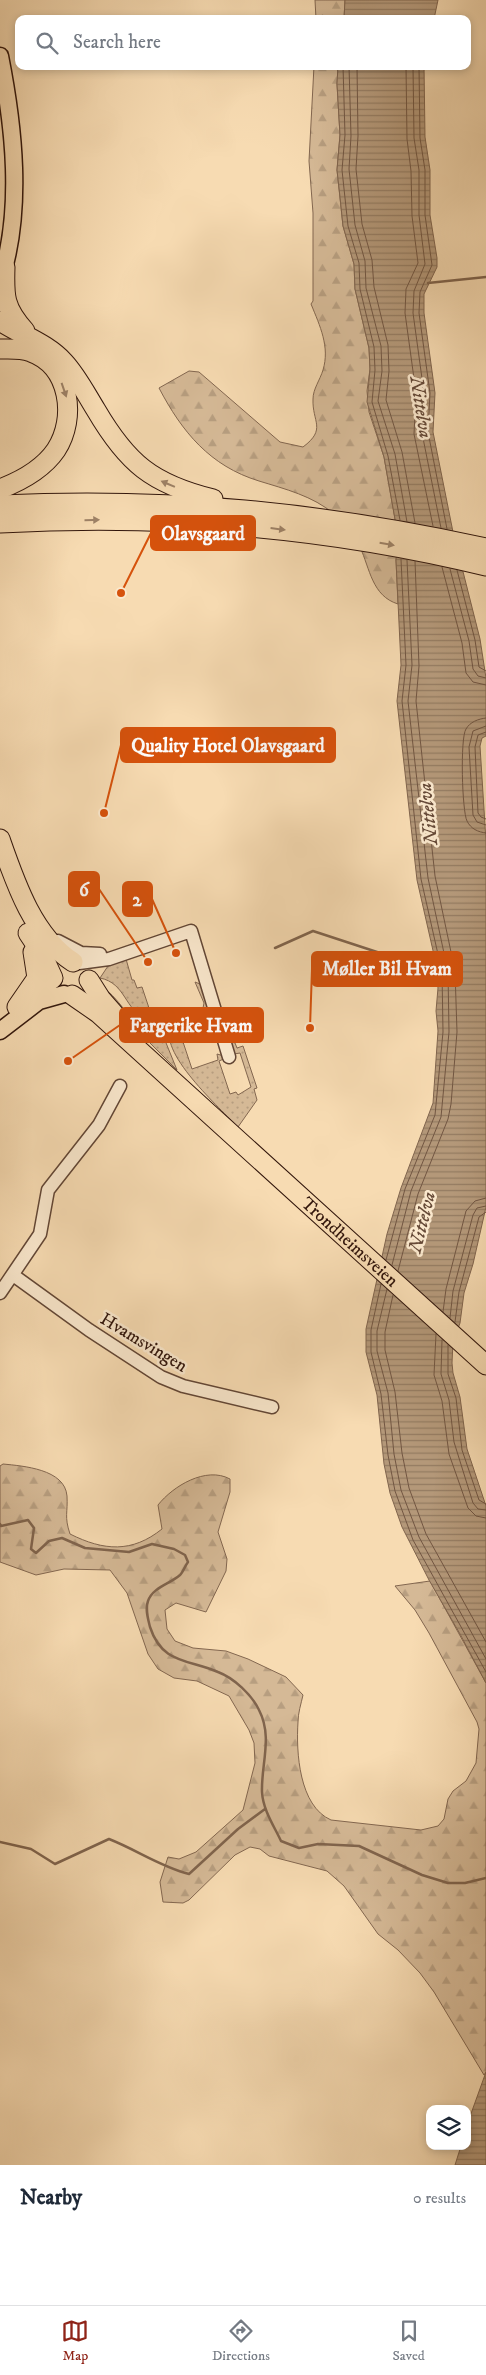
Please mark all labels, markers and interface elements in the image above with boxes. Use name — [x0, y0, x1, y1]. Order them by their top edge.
search box — [15, 15, 471, 70]
icon: search — [33, 29, 61, 57]
text: Search here — [73, 31, 161, 54]
water label: Nittelva — [404, 374, 437, 440]
one-way arrow — [61, 383, 69, 398]
one-way arrow — [161, 479, 175, 487]
one-way arrow — [85, 515, 101, 523]
callout: Olavsgaard — [151, 516, 255, 550]
text: Olavsgaard — [161, 523, 245, 546]
one-way arrow — [270, 525, 286, 533]
one-way arrow — [379, 540, 395, 548]
callout: Quality Hotel Olavsgaard — [121, 728, 335, 762]
text: Quality Hotel Olavsgaard — [131, 735, 325, 758]
water label: Nittelva — [414, 782, 443, 847]
callout: 6 — [69, 872, 99, 906]
text: 6 — [79, 879, 90, 902]
callout: 2 — [123, 882, 152, 916]
text: 2 — [132, 889, 142, 912]
callout: Møller Bil Hvam — [312, 952, 462, 986]
text: Møller Bil Hvam — [322, 958, 453, 981]
callout: Fargerike Hvam — [120, 1008, 263, 1042]
text: Fargerike Hvam — [130, 1015, 253, 1038]
water label: Nittelva — [404, 1189, 441, 1256]
street label: Trondheimsveien — [296, 1193, 403, 1292]
street label: Hvamsvingen — [96, 1308, 191, 1378]
map controls — [426, 2105, 471, 2150]
button: layers — [426, 2105, 471, 2150]
text: Nearby — [20, 2185, 82, 2211]
text: 0 results — [413, 2188, 466, 2208]
tab: Map — [61, 2317, 89, 2365]
tab: Directions — [212, 2317, 270, 2365]
tab: Saved — [393, 2317, 425, 2365]

